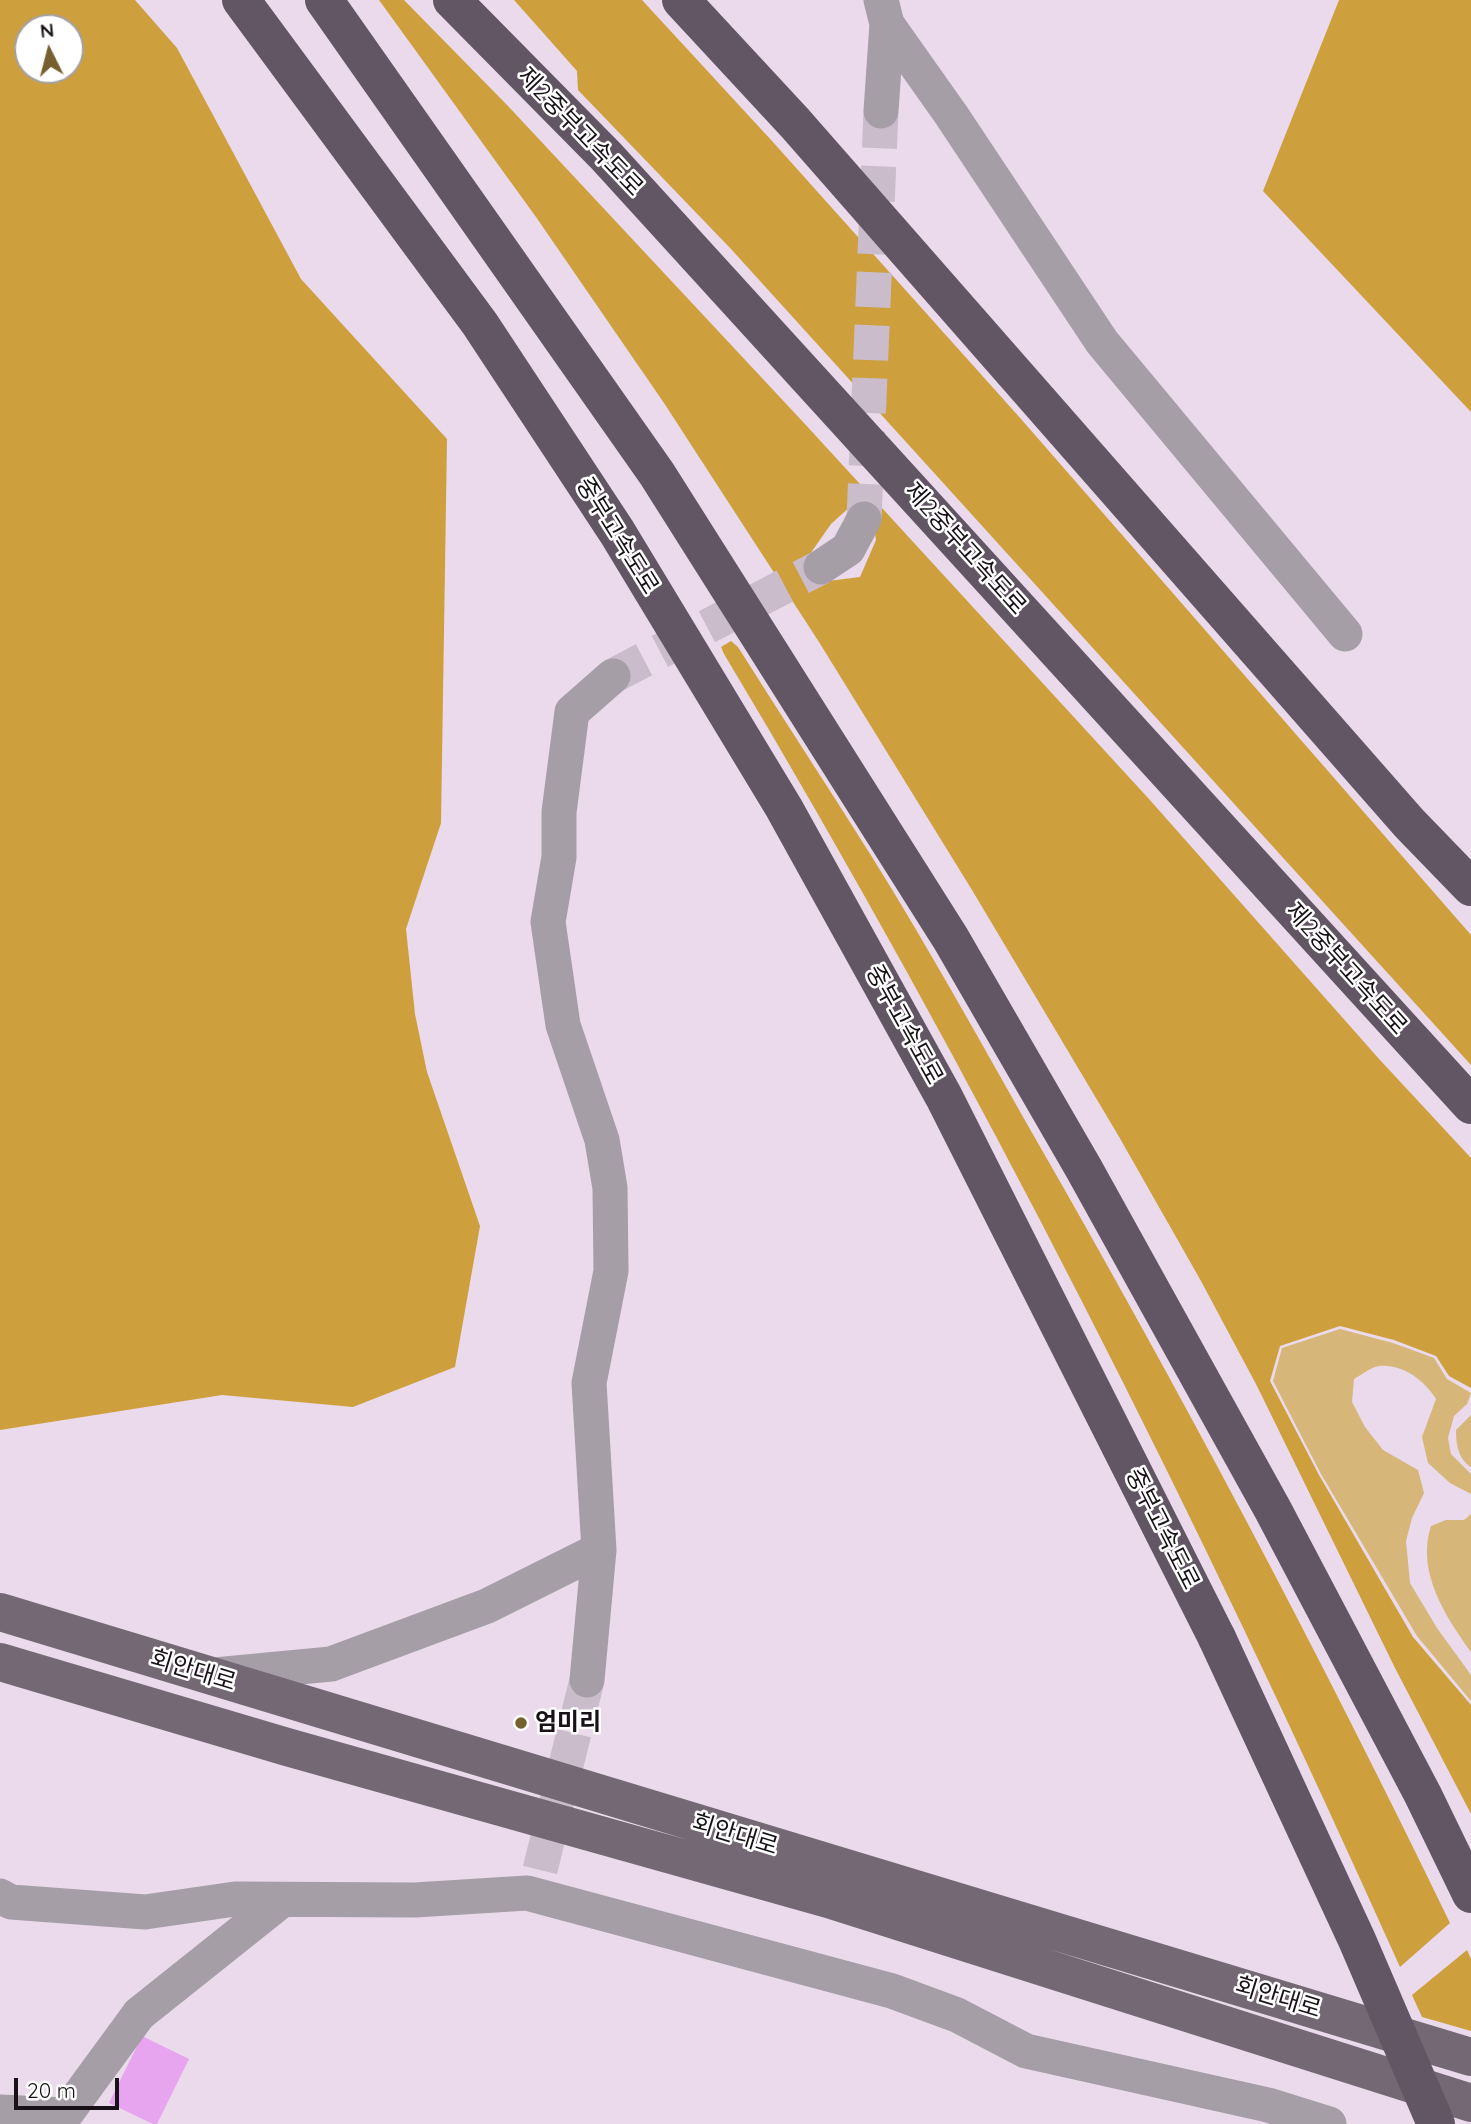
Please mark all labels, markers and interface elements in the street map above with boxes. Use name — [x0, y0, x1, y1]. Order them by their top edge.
north arrow — [14, 14, 84, 84]
text: N — [39, 17, 55, 43]
street label: 제2중부고속도로 — [511, 62, 649, 202]
street label: 중부고속도로 — [570, 472, 664, 600]
street label: 제2중부고속도로 — [898, 477, 1032, 621]
street label: 제2중부고속도로 — [1279, 897, 1413, 1041]
street label: 중부고속도로 — [859, 960, 949, 1090]
street label: 중부고속도로 — [1119, 1463, 1205, 1595]
street label: 회안대로 — [147, 1644, 239, 1698]
place label: 엄미리 — [535, 1709, 601, 1737]
marker: 엄미리 — [513, 1715, 529, 1731]
street label: 회안대로 — [689, 1808, 781, 1862]
street label: 회안대로 — [1232, 1971, 1324, 2025]
scale bar — [18, 2064, 122, 2108]
text: 20 m — [27, 2077, 76, 2103]

